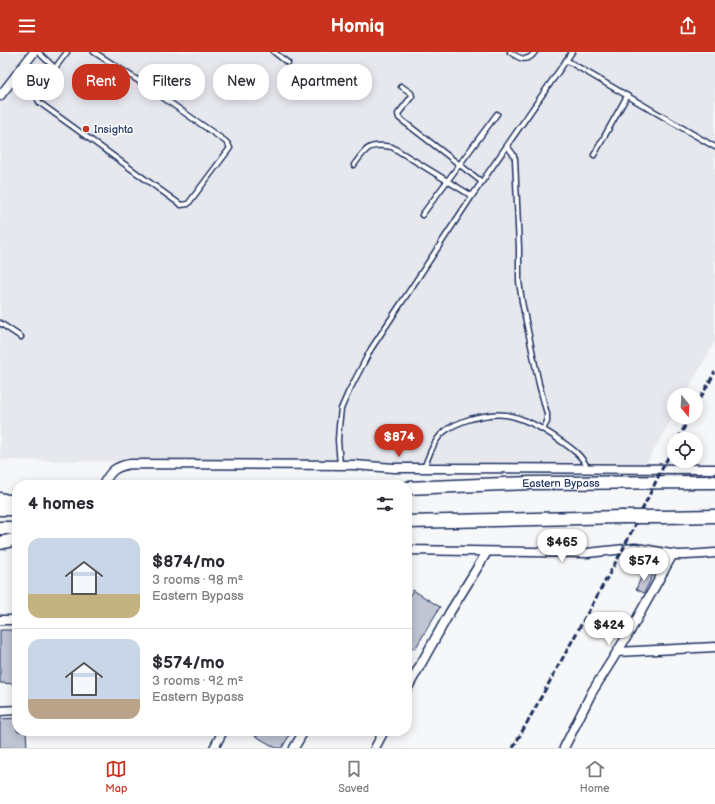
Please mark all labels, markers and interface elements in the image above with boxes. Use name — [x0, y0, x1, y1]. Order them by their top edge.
icon: menu — [16, 15, 38, 37]
icon: share — [677, 15, 699, 37]
text: Homiq — [331, 16, 384, 37]
chip: Buy — [12, 64, 64, 100]
chip: Rent — [72, 64, 130, 100]
chip: Filters — [138, 64, 205, 100]
chip: New — [213, 64, 269, 100]
chip: Apartment — [277, 64, 372, 100]
place label: Insighta — [94, 123, 133, 136]
marker: Insighta — [81, 124, 91, 134]
north arrow — [667, 388, 703, 424]
map controls — [667, 388, 703, 468]
pin: $874 — [375, 424, 423, 458]
text: $874 — [383, 429, 415, 445]
button: locate — [667, 432, 703, 468]
street label: Eastern Bypass — [522, 476, 600, 490]
icon: filters — [374, 493, 396, 515]
text: 4 homes — [28, 494, 94, 514]
pin: $465 — [538, 529, 586, 563]
text: $465 — [546, 534, 578, 550]
pin: $574 — [620, 548, 668, 582]
text: $874/mo — [152, 552, 225, 572]
text: $574 — [629, 553, 659, 569]
icon: home — [60, 554, 108, 602]
text: 3 rooms · 98 m² — [152, 572, 243, 588]
text: Eastern Bypass — [152, 588, 244, 604]
pin: $424 — [585, 612, 633, 646]
text: $424 — [593, 617, 625, 633]
text: $574/mo — [152, 653, 225, 673]
icon: home — [60, 655, 108, 703]
text: 3 rooms · 92 m² — [152, 673, 243, 689]
text: Eastern Bypass — [152, 689, 244, 705]
tab: Map — [105, 758, 127, 795]
tab: Saved — [338, 758, 369, 795]
tab: Home — [580, 758, 610, 795]

